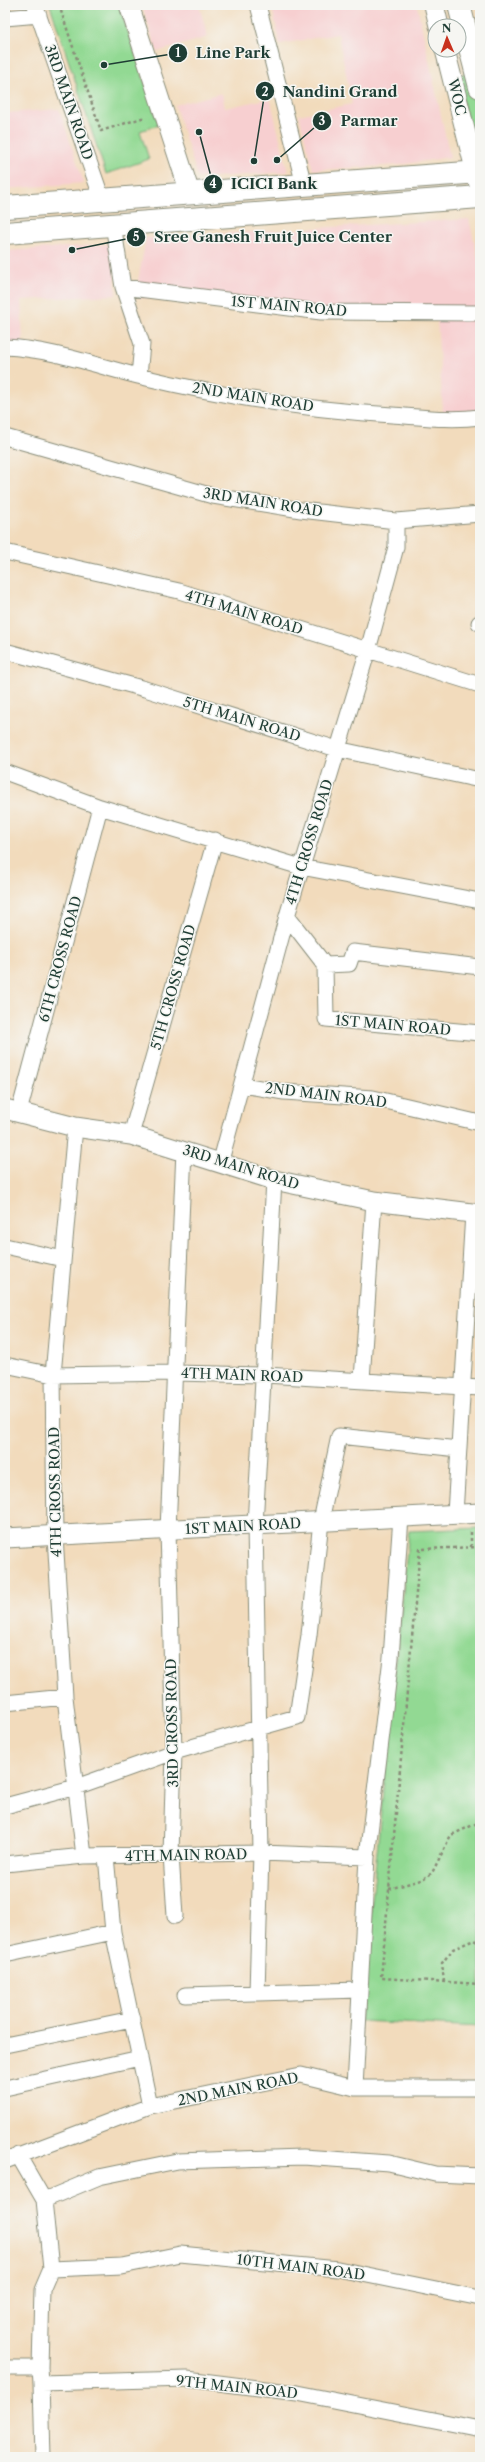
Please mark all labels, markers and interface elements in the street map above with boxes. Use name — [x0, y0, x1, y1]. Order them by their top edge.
north arrow — [427, 18, 467, 58]
text: N — [442, 21, 452, 35]
callout: Line Park — [168, 39, 279, 66]
street label: 3RD MAIN ROAD — [41, 42, 97, 162]
text: Line Park — [196, 43, 271, 62]
text: 1 — [175, 45, 181, 60]
street label: WOC — [444, 76, 470, 117]
callout: Nandini Grand — [255, 78, 406, 105]
text: Nandini Grand — [282, 82, 398, 101]
text: 2 — [261, 84, 269, 99]
callout: Parmar — [312, 107, 405, 134]
text: Parmar — [341, 111, 398, 130]
text: 3 — [319, 113, 326, 128]
callout: ICICI Bank — [203, 171, 326, 198]
text: ICICI Bank — [231, 174, 318, 193]
text: 4 — [209, 176, 217, 191]
callout: Sree Ganesh Fruit Juice Center — [126, 223, 400, 250]
text: Sree Ganesh Fruit Juice Center — [154, 227, 393, 246]
text: 5 — [133, 229, 140, 244]
street label: 1ST MAIN ROAD — [230, 292, 348, 320]
street label: 2ND MAIN ROAD — [191, 379, 315, 415]
street label: 3RD MAIN ROAD — [202, 484, 324, 520]
street label: 4TH MAIN ROAD — [183, 586, 305, 638]
street label: 5TH MAIN ROAD — [181, 693, 303, 745]
street label: 4TH CROSS ROAD — [281, 777, 337, 907]
street label: 6TH CROSS ROAD — [34, 894, 86, 1024]
street label: 5TH CROSS ROAD — [146, 922, 200, 1052]
street label: 1ST MAIN ROAD — [334, 1011, 452, 1039]
street label: 2ND MAIN ROAD — [264, 1079, 388, 1111]
street label: 3RD MAIN ROAD — [180, 1141, 302, 1193]
street label: 4TH MAIN ROAD — [181, 1364, 303, 1386]
street label: 4TH CROSS ROAD — [45, 1427, 65, 1557]
street label: 1ST MAIN ROAD — [185, 1514, 301, 1538]
street label: 3RD CROSS ROAD — [162, 1658, 182, 1788]
street label: 4TH MAIN ROAD — [125, 1845, 247, 1865]
street label: 2ND MAIN ROAD — [176, 2068, 300, 2110]
street label: 10TH MAIN ROAD — [236, 2250, 366, 2284]
street label: 9TH MAIN ROAD — [175, 2372, 299, 2402]

